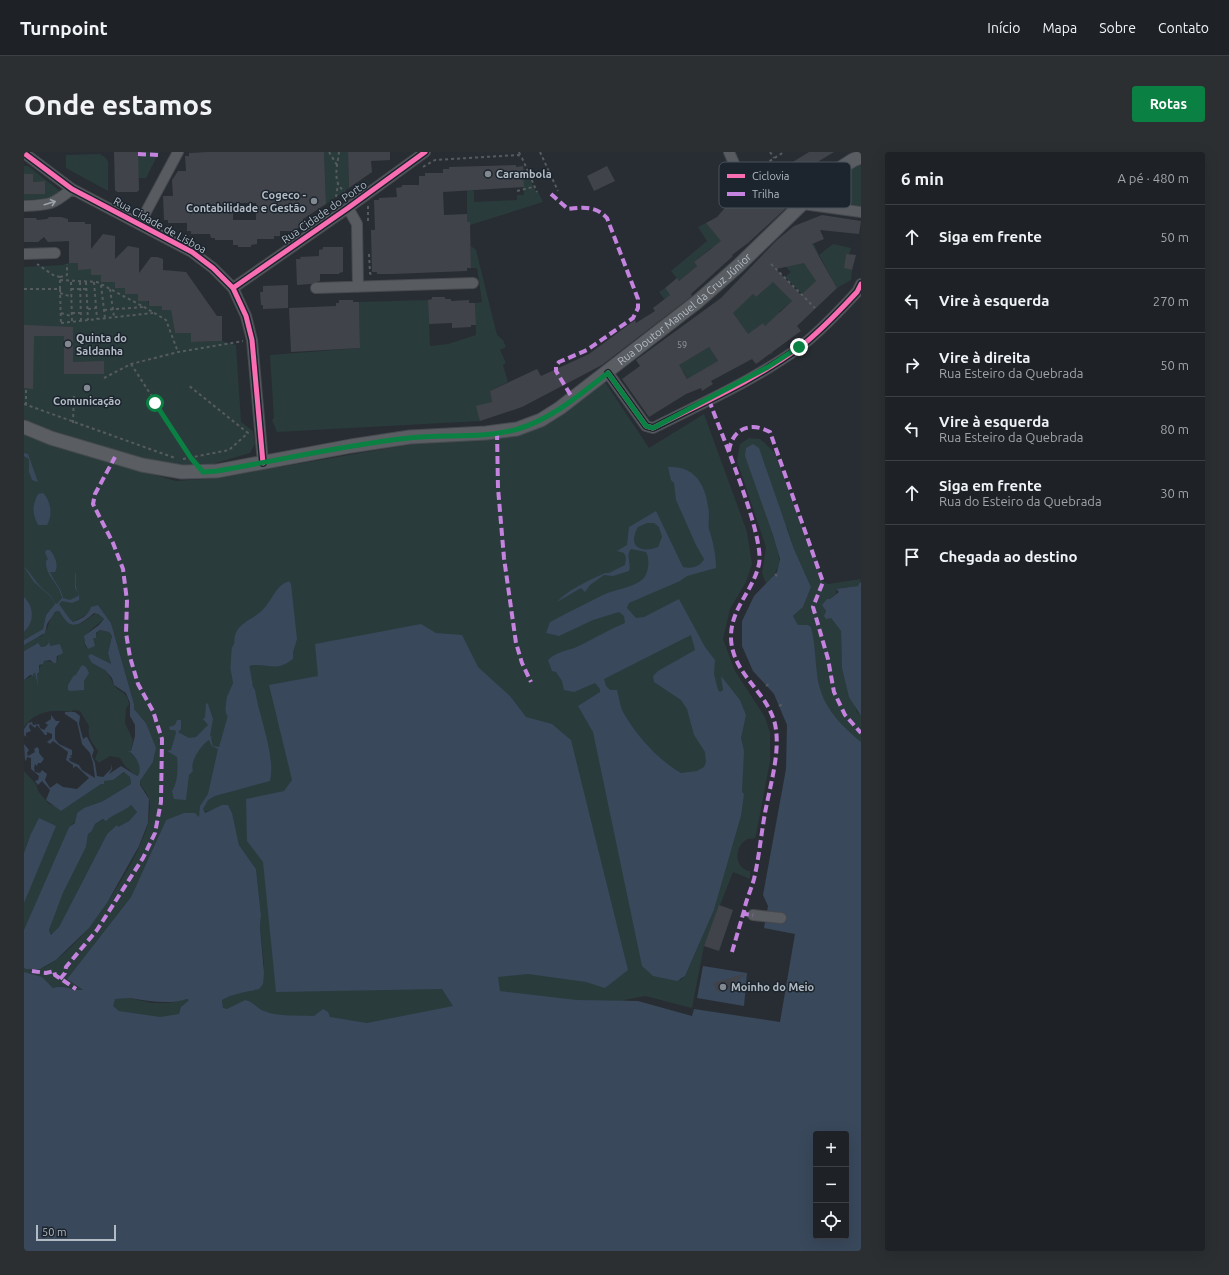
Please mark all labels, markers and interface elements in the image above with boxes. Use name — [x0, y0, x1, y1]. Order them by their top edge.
text: Turnpoint — [20, 17, 108, 39]
text: Início — [987, 20, 1020, 36]
text: Mapa — [1042, 20, 1077, 36]
text: Sobre — [1099, 20, 1136, 36]
text: Contato — [1158, 20, 1209, 36]
button: Rotas — [1132, 86, 1205, 122]
text: Onde estamos — [24, 89, 212, 120]
legend — [719, 162, 851, 208]
place label: Carambola — [496, 168, 552, 180]
marker: Carambola — [483, 169, 493, 179]
text: 6 min — [901, 169, 944, 188]
text: Ciclovia — [752, 170, 790, 182]
text: A pé · 480 m — [1117, 171, 1189, 185]
street label: Rua Cidade do Porto — [279, 178, 369, 246]
text: Trilha — [752, 188, 779, 200]
place label: Cogeco - Contabilidade e Gestão — [186, 189, 306, 214]
street label: Rua Cidade de Lisboa — [111, 194, 209, 256]
marker: Cogeco - Contabilidade e Gestão — [309, 196, 319, 206]
one-way arrow — [44, 199, 57, 206]
icon: ahead — [901, 226, 923, 248]
text: Siga em frente — [939, 228, 1042, 245]
text: 50 m — [1160, 230, 1189, 244]
street label: Rua Doutor Manuel da Cruz Júnior — [615, 250, 754, 367]
icon: left — [901, 290, 923, 312]
text: Vire à esquerda — [939, 292, 1049, 309]
text: 270 m — [1153, 294, 1189, 308]
place label: Quinta do Saldanha — [76, 332, 127, 357]
route end — [790, 338, 808, 356]
marker: Quinta do Saldanha — [63, 339, 73, 349]
house number: 59 — [677, 340, 687, 350]
text: Vire à direita — [939, 349, 1031, 366]
icon: right — [901, 354, 923, 376]
text: 50 m — [1160, 358, 1189, 372]
text: Rua Esteiro da Quebrada — [939, 366, 1083, 380]
marker: Comunicação — [82, 383, 92, 393]
route start — [146, 394, 164, 412]
place label: Comunicação — [53, 395, 121, 407]
text: Vire à esquerda — [939, 413, 1049, 430]
icon: left — [901, 418, 923, 440]
text: 80 m — [1160, 422, 1189, 436]
text: Rua Esteiro da Quebrada — [939, 430, 1083, 444]
text: Siga em frente — [939, 477, 1042, 494]
icon: ahead — [901, 482, 923, 504]
text: 30 m — [1160, 486, 1189, 500]
text: Rua do Esteiro da Quebrada — [939, 494, 1102, 508]
icon: arrive — [901, 546, 923, 568]
text: Chegada ao destino — [939, 548, 1078, 565]
place label: Moinho do Meio — [731, 981, 815, 993]
marker: Moinho do Meio — [718, 982, 728, 992]
map controls — [813, 1131, 849, 1239]
button: + — [813, 1131, 849, 1167]
button: − — [813, 1167, 849, 1203]
button: locate — [813, 1203, 849, 1239]
scale bar — [36, 1223, 116, 1242]
text: 50 m — [42, 1226, 66, 1238]

